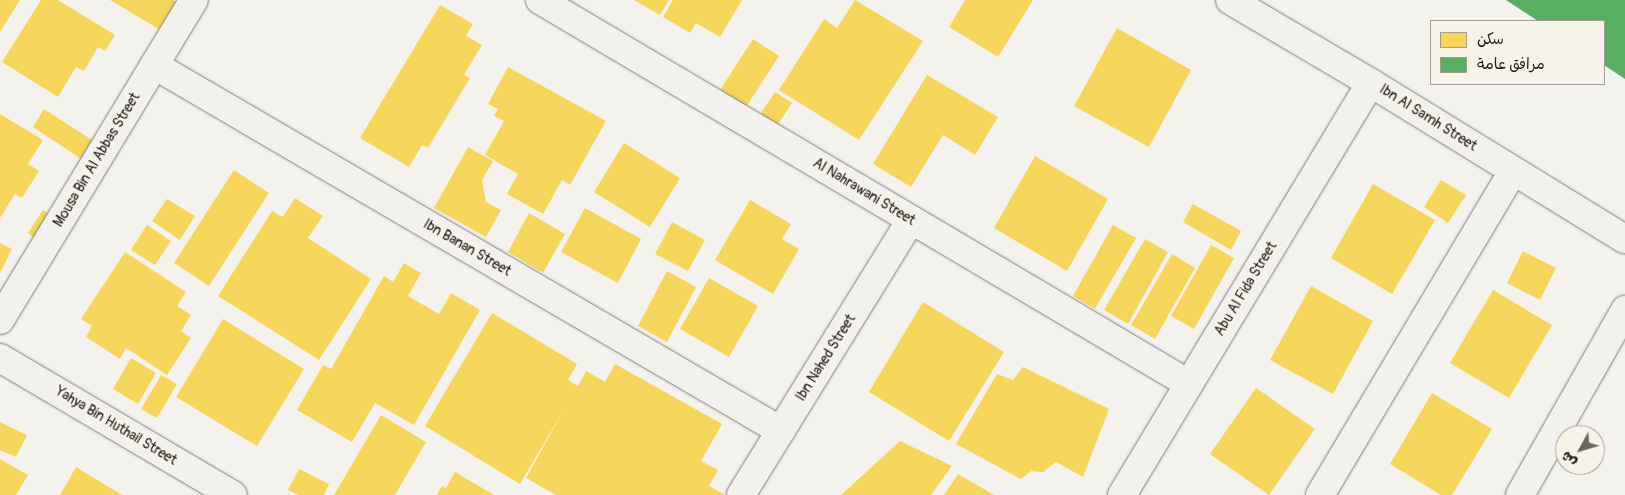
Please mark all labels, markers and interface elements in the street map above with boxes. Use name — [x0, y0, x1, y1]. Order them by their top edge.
legend — [1430, 20, 1605, 85]
text: سكن — [1477, 30, 1504, 49]
text: مرافق عامة — [1477, 55, 1545, 74]
street label: Ibn Al Samh Street — [1376, 81, 1480, 155]
street label: Mousa Bin Al Abbas Street — [50, 90, 144, 230]
street label: Al Nahrawani Street — [810, 155, 918, 229]
street label: Ibn Banan Street — [420, 216, 514, 280]
street label: Abu Al Fida Street — [1211, 239, 1281, 339]
street label: Ibn Nahed Street — [793, 312, 859, 404]
street label: Yahya Bin Huthail Street — [52, 383, 180, 469]
north arrow — [1555, 425, 1605, 475]
text: ش — [1557, 448, 1580, 470]

